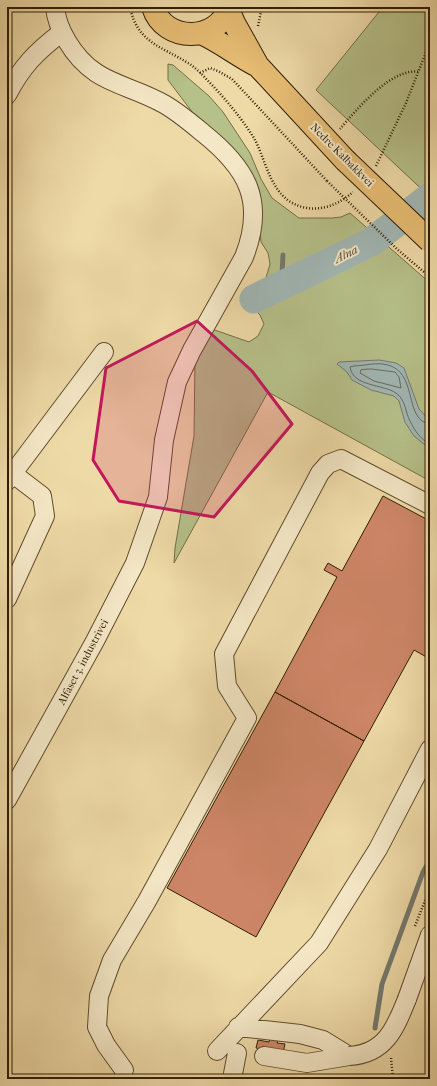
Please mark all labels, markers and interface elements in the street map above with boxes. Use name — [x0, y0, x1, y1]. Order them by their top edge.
street label: Nedre Kalbakkvei — [308, 121, 377, 190]
water label: Alna — [330, 242, 360, 266]
street label: Alfaset 3. industrivei — [54, 616, 111, 708]

